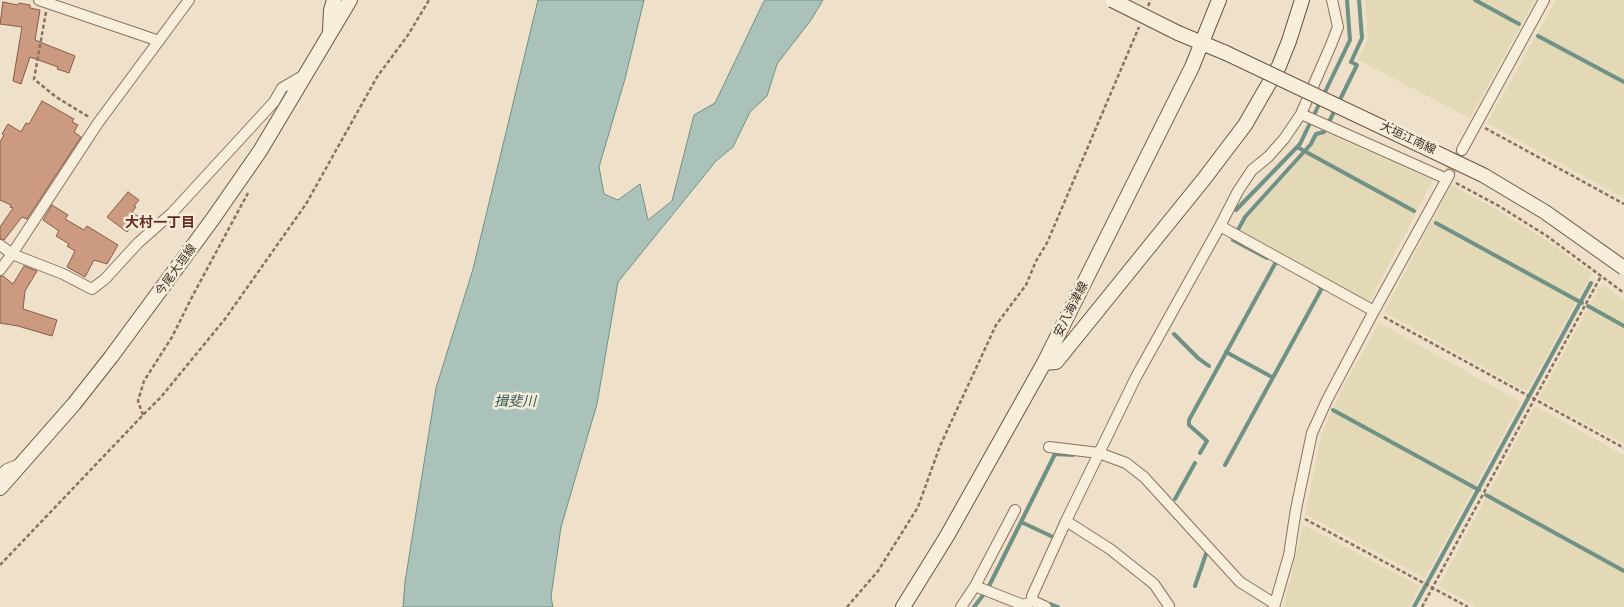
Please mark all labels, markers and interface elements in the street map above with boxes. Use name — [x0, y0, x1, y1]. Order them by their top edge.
street label: 大垣江南線 — [1378, 119, 1438, 157]
district label: 大村一丁目 — [125, 215, 195, 231]
street label: 今尾大垣線 — [153, 241, 199, 299]
street label: 安八海津線 — [1051, 279, 1091, 339]
water label: 揖斐川 — [494, 394, 536, 410]

